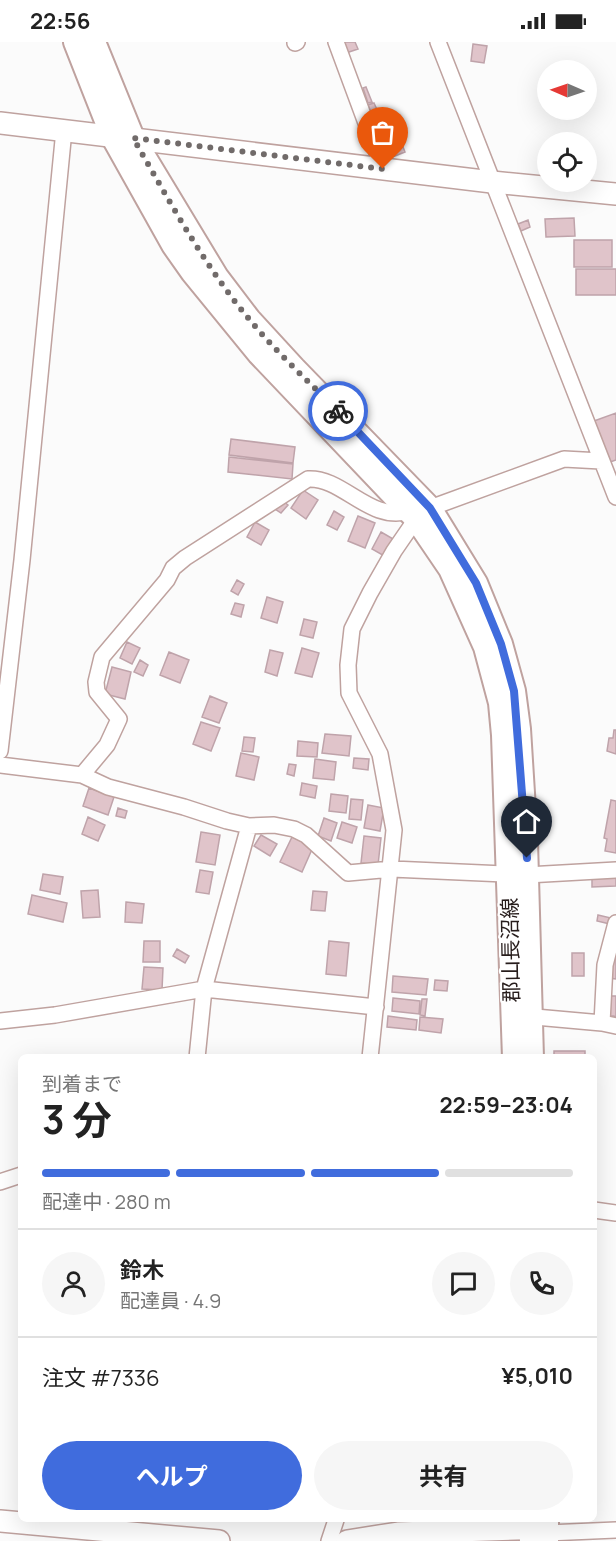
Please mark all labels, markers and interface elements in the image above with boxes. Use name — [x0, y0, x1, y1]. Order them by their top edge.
text: 22:56 — [30, 6, 90, 36]
north arrow — [537, 60, 597, 120]
map controls — [537, 60, 597, 192]
pin — [357, 107, 408, 169]
icon: bag — [366, 116, 399, 149]
button: locate — [537, 132, 597, 192]
courier — [308, 381, 368, 441]
icon: bike — [322, 395, 355, 428]
pin — [501, 796, 552, 858]
icon: home — [510, 805, 543, 838]
street label: 郡山長沼線 — [495, 897, 525, 1003]
text: 到着まで — [42, 1070, 122, 1097]
text: 22:59–23:04 — [440, 1090, 573, 1120]
text: 3 分 — [42, 1092, 111, 1146]
text: 配達中 · 280 m — [42, 1188, 171, 1215]
button: person — [42, 1252, 105, 1315]
button: chat — [432, 1252, 495, 1315]
button: phone — [510, 1252, 573, 1315]
text: 鈴木 — [120, 1255, 164, 1285]
text: 配達員 · 4.9 — [120, 1287, 221, 1314]
text: ¥5,010 — [501, 1361, 573, 1391]
text: 注文 #7336 — [42, 1363, 160, 1393]
button: ヘルプ — [42, 1441, 302, 1510]
button: 共有 — [314, 1441, 573, 1510]

